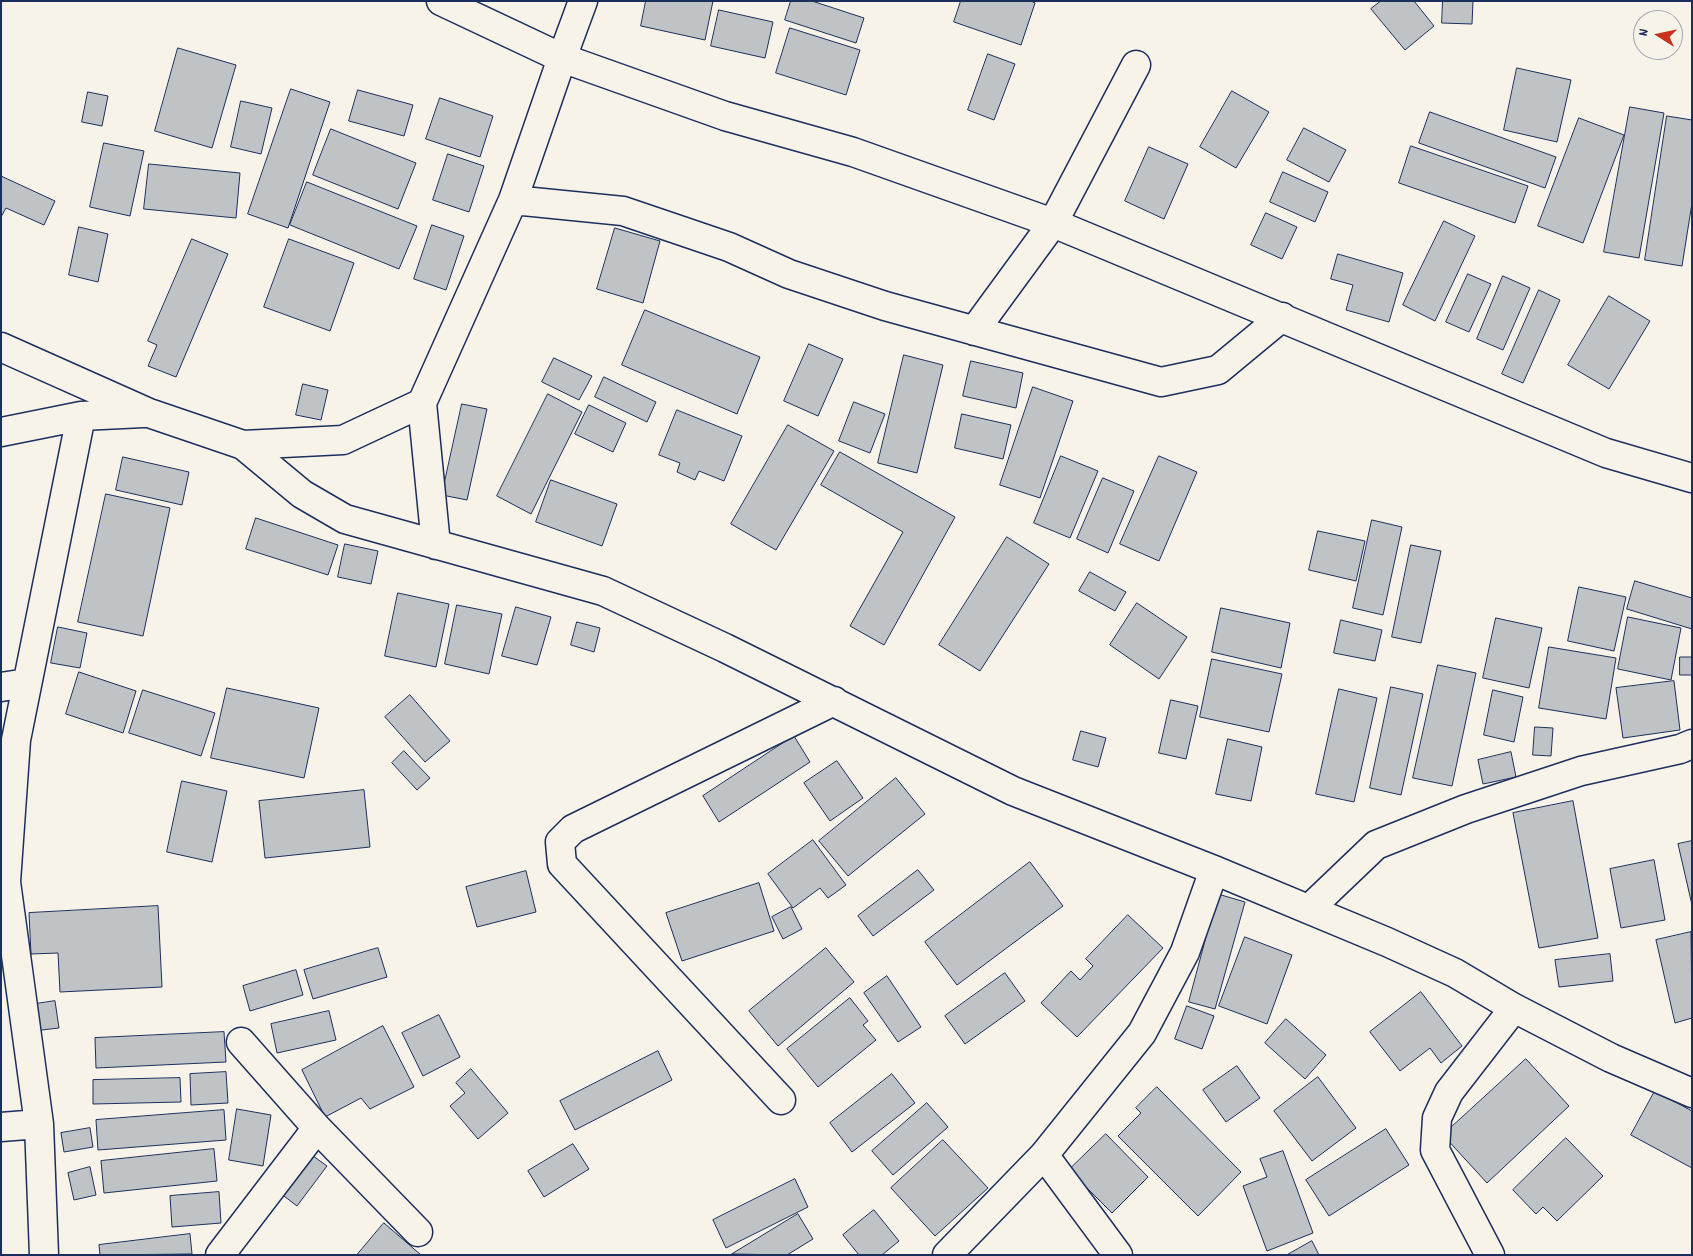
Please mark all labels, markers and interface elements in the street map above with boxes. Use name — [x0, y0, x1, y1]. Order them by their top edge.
north arrow — [1633, 10, 1683, 60]
text: N — [1634, 27, 1655, 38]

